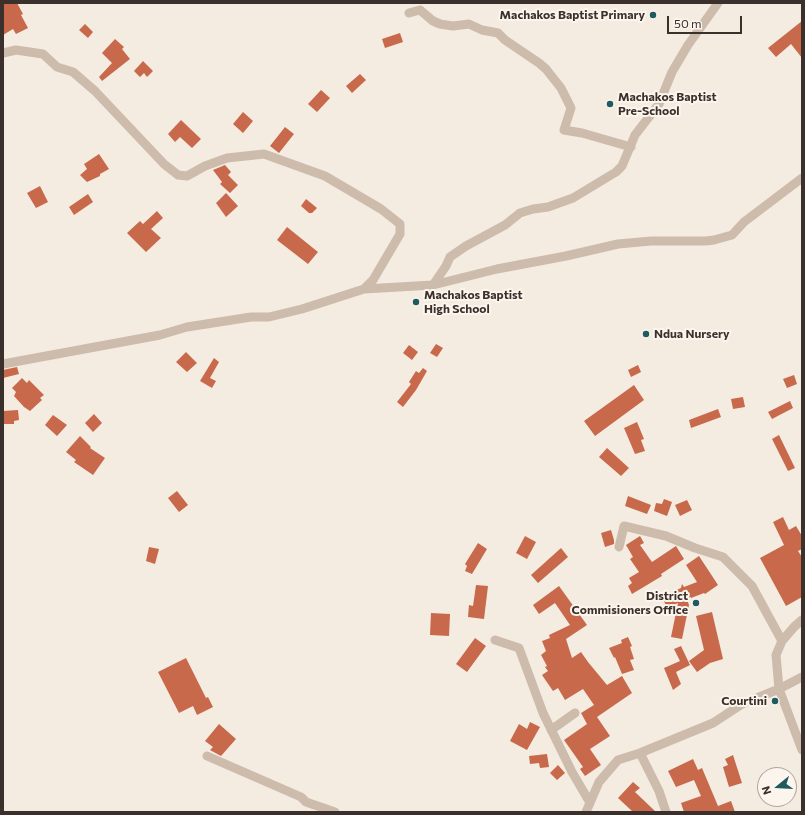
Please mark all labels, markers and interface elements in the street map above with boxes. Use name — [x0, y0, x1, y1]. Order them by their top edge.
place label: Machakos Baptist Primary — [500, 8, 645, 22]
scale bar — [669, 8, 744, 34]
marker: Machakos Baptist Primary — [648, 10, 658, 20]
text: 50 m — [674, 16, 702, 30]
place label: Machakos Baptist Pre-School — [618, 90, 717, 118]
marker: Machakos Baptist Pre-School — [605, 99, 615, 109]
place label: Machakos Baptist High School — [424, 288, 523, 316]
marker: Machakos Baptist High School — [411, 297, 421, 307]
place label: Ndua Nursery — [654, 327, 730, 341]
marker: Ndua Nursery — [641, 329, 651, 339]
place label: District Commisioners Office — [572, 589, 688, 617]
marker: District Commisioners Office — [691, 598, 701, 608]
place label: Courtini — [721, 694, 767, 708]
marker: Courtini — [770, 696, 780, 706]
north arrow — [757, 767, 797, 807]
text: N — [759, 785, 774, 797]

